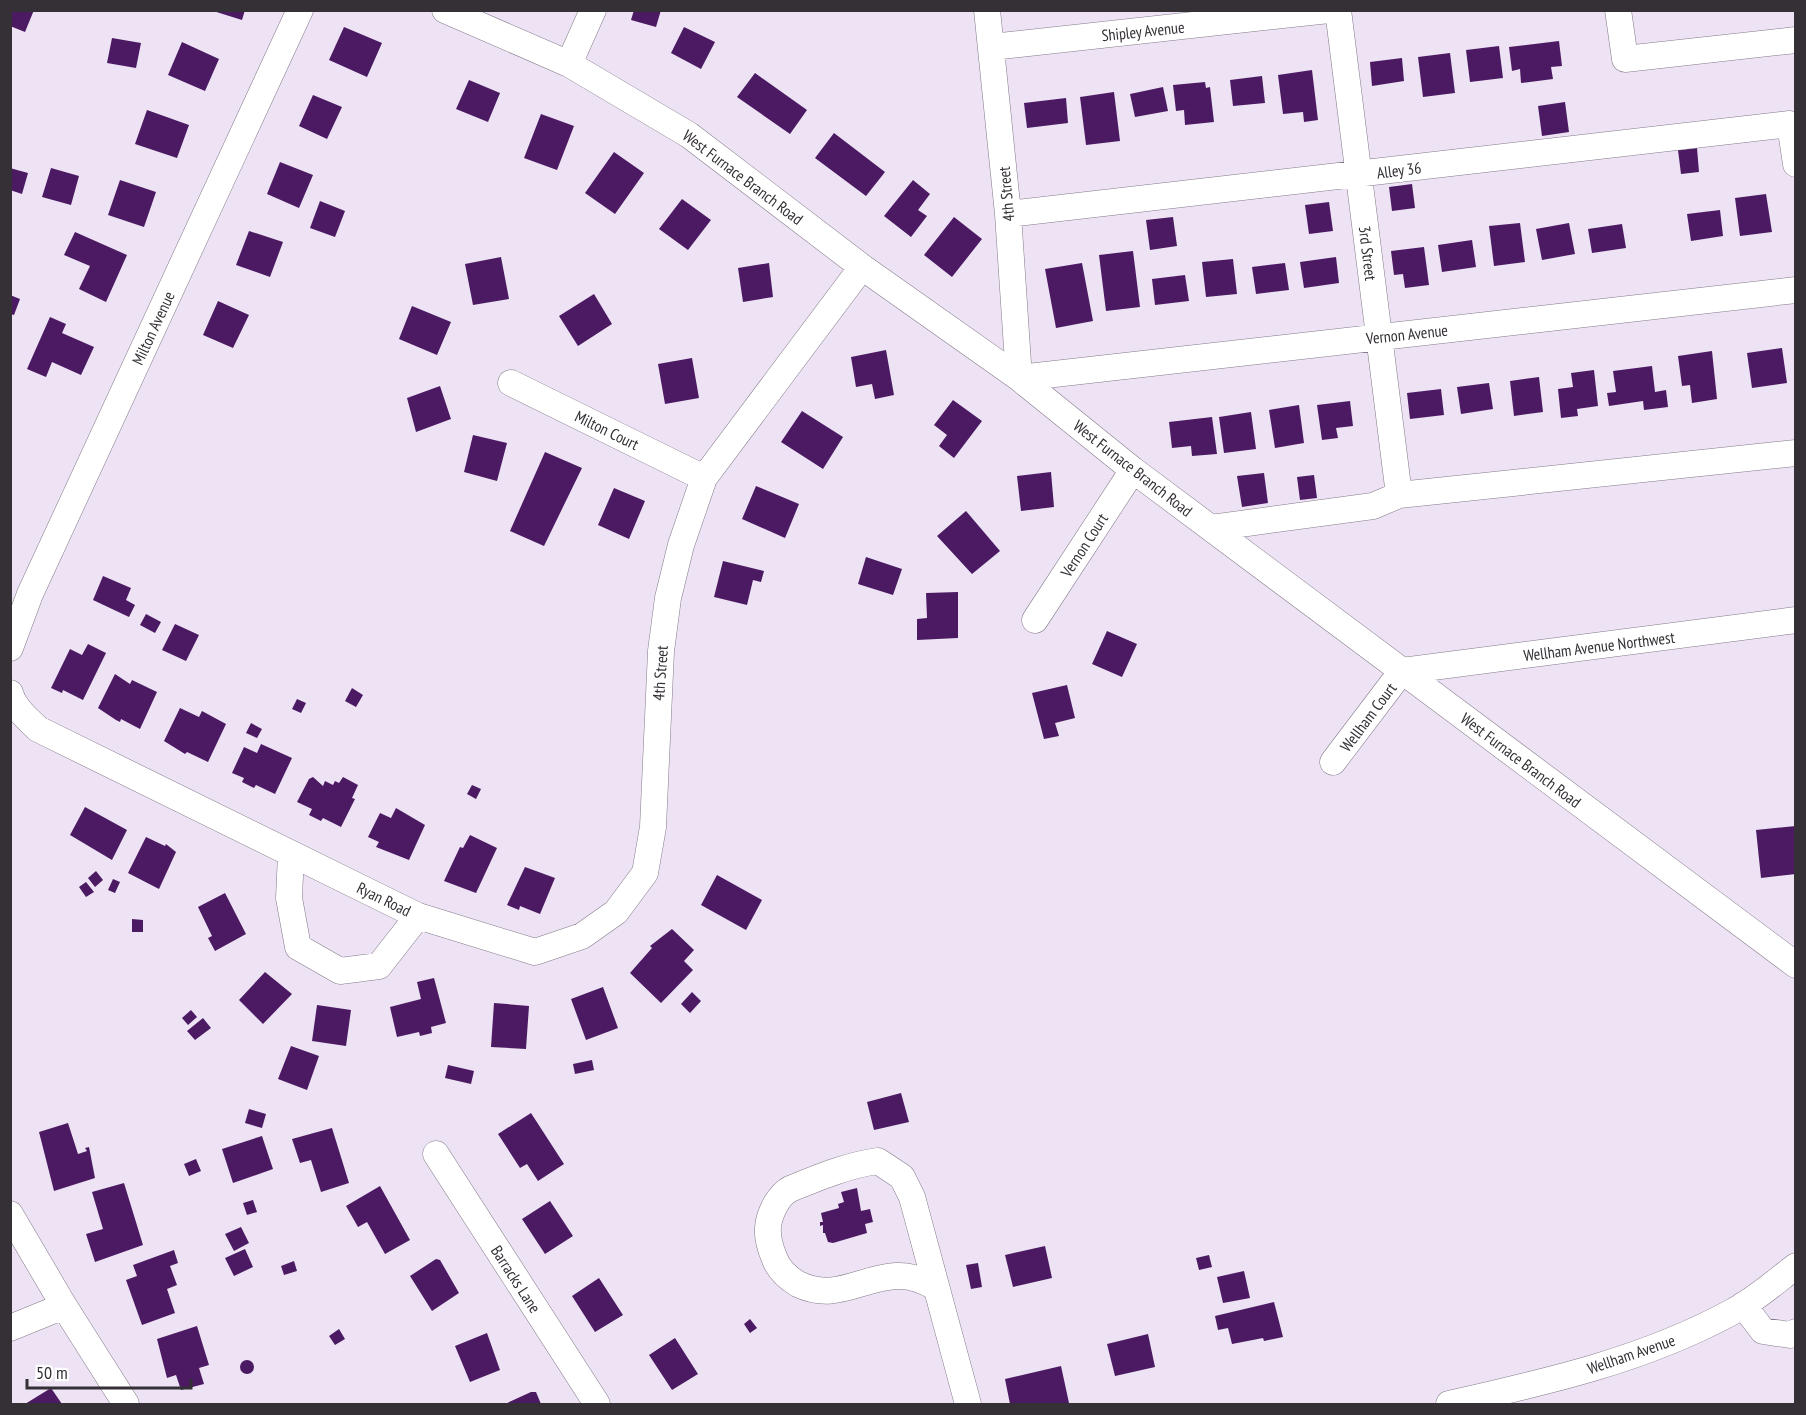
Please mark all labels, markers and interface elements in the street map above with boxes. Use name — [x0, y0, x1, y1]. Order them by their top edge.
street label: Shipley Avenue — [1100, 17, 1186, 45]
street label: West Furnace Branch Road — [679, 125, 807, 229]
street label: Alley 36 — [1376, 157, 1422, 183]
street label: 4th Street — [994, 165, 1018, 222]
street label: 3rd Street — [1355, 224, 1381, 282]
street label: Milton Avenue — [127, 288, 179, 368]
street label: Vernon Avenue — [1364, 320, 1449, 348]
street label: Milton Court — [572, 406, 643, 454]
street label: West Furnace Branch Road — [1069, 415, 1197, 521]
street label: Vernon Court — [1055, 509, 1112, 581]
street label: Wellham Avenue Northwest — [1522, 627, 1676, 665]
street label: 4th Street — [648, 644, 672, 701]
street label: Wellham Court — [1336, 678, 1401, 756]
street label: West Furnace Branch Road — [1457, 708, 1585, 812]
street label: Ryan Road — [354, 877, 414, 921]
street label: Barracks Lane — [487, 1242, 545, 1316]
street label: Wellham Avenue — [1584, 1330, 1678, 1378]
scale bar — [27, 1352, 190, 1390]
text: 50 m — [36, 1361, 68, 1384]

